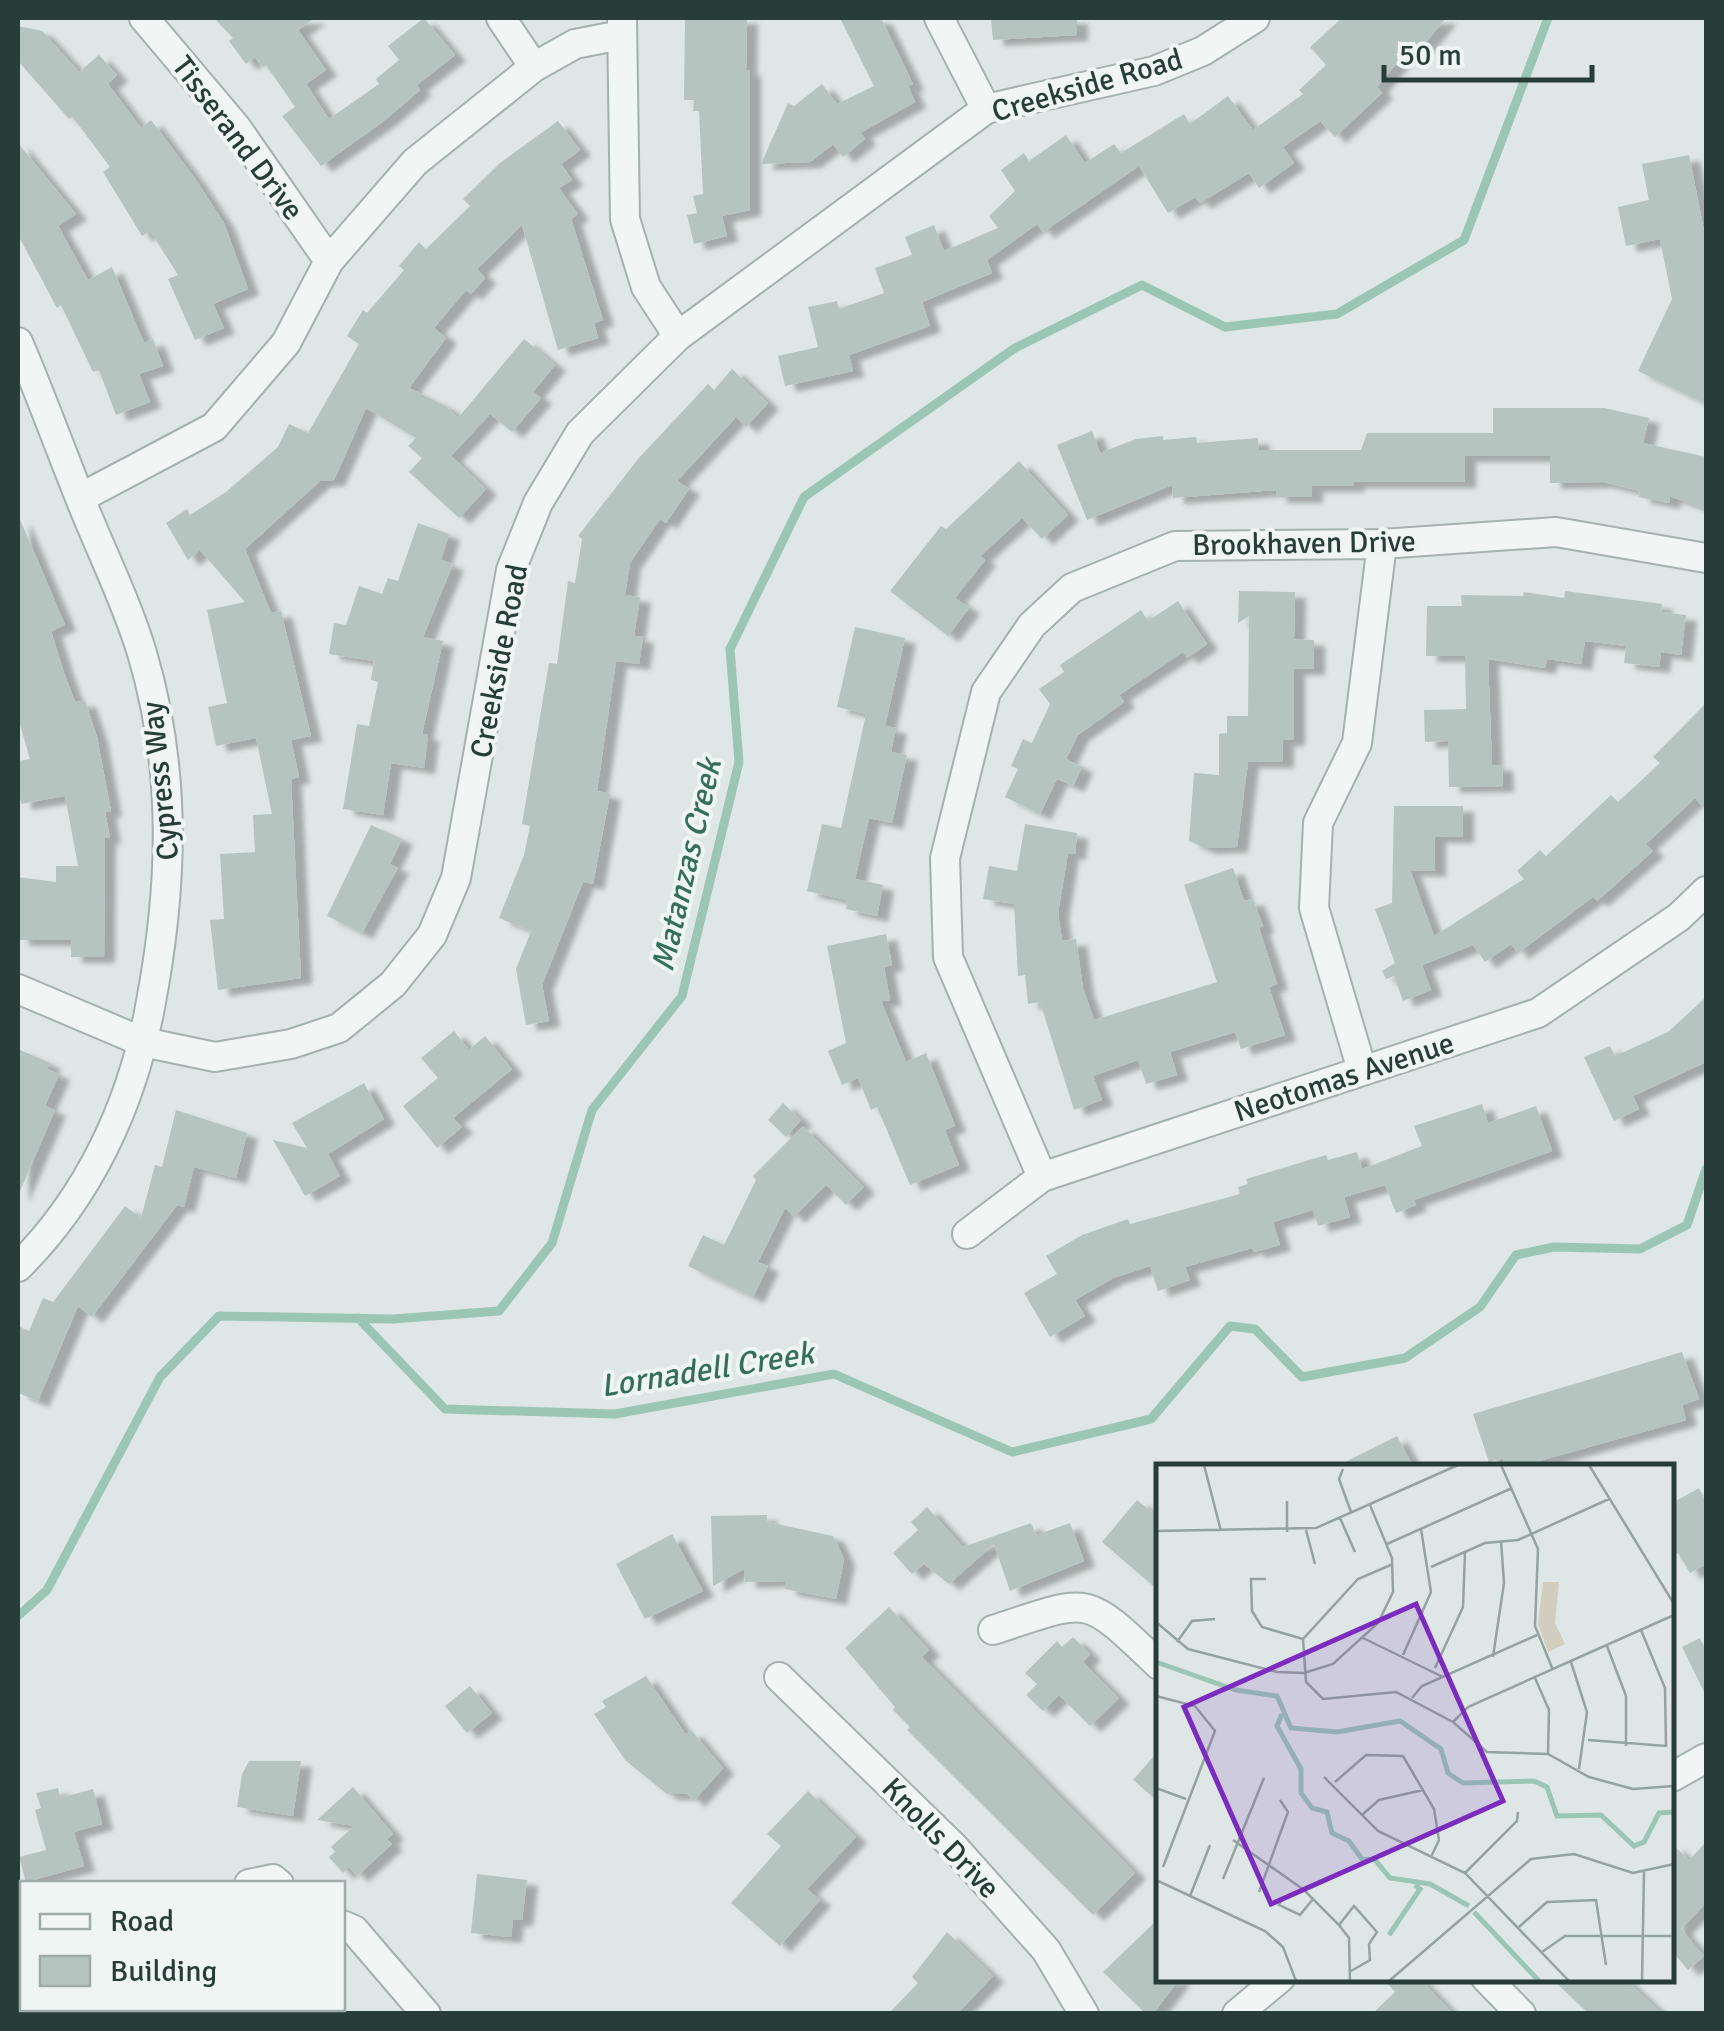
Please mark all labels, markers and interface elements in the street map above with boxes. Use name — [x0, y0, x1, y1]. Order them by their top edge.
scale bar — [1384, 20, 1592, 82]
text: 50 m — [1399, 37, 1462, 74]
street label: Creekside Road — [987, 41, 1187, 130]
street label: Tisserand Drive — [164, 49, 311, 228]
street label: Brookhaven Drive — [1192, 523, 1416, 564]
street label: Creekside Road — [463, 561, 536, 761]
street label: Cypress Way — [134, 700, 187, 862]
water label: Matanzas Creek — [643, 752, 731, 975]
street label: Neotomas Avenue — [1229, 1024, 1459, 1130]
water label: Lornadell Creek — [598, 1333, 819, 1406]
inset map — [1156, 1464, 1674, 1981]
street label: Knolls Drive — [874, 1770, 1007, 1907]
legend — [20, 1881, 345, 2011]
text: Road — [110, 1903, 174, 1940]
text: Building — [110, 1953, 217, 1990]

